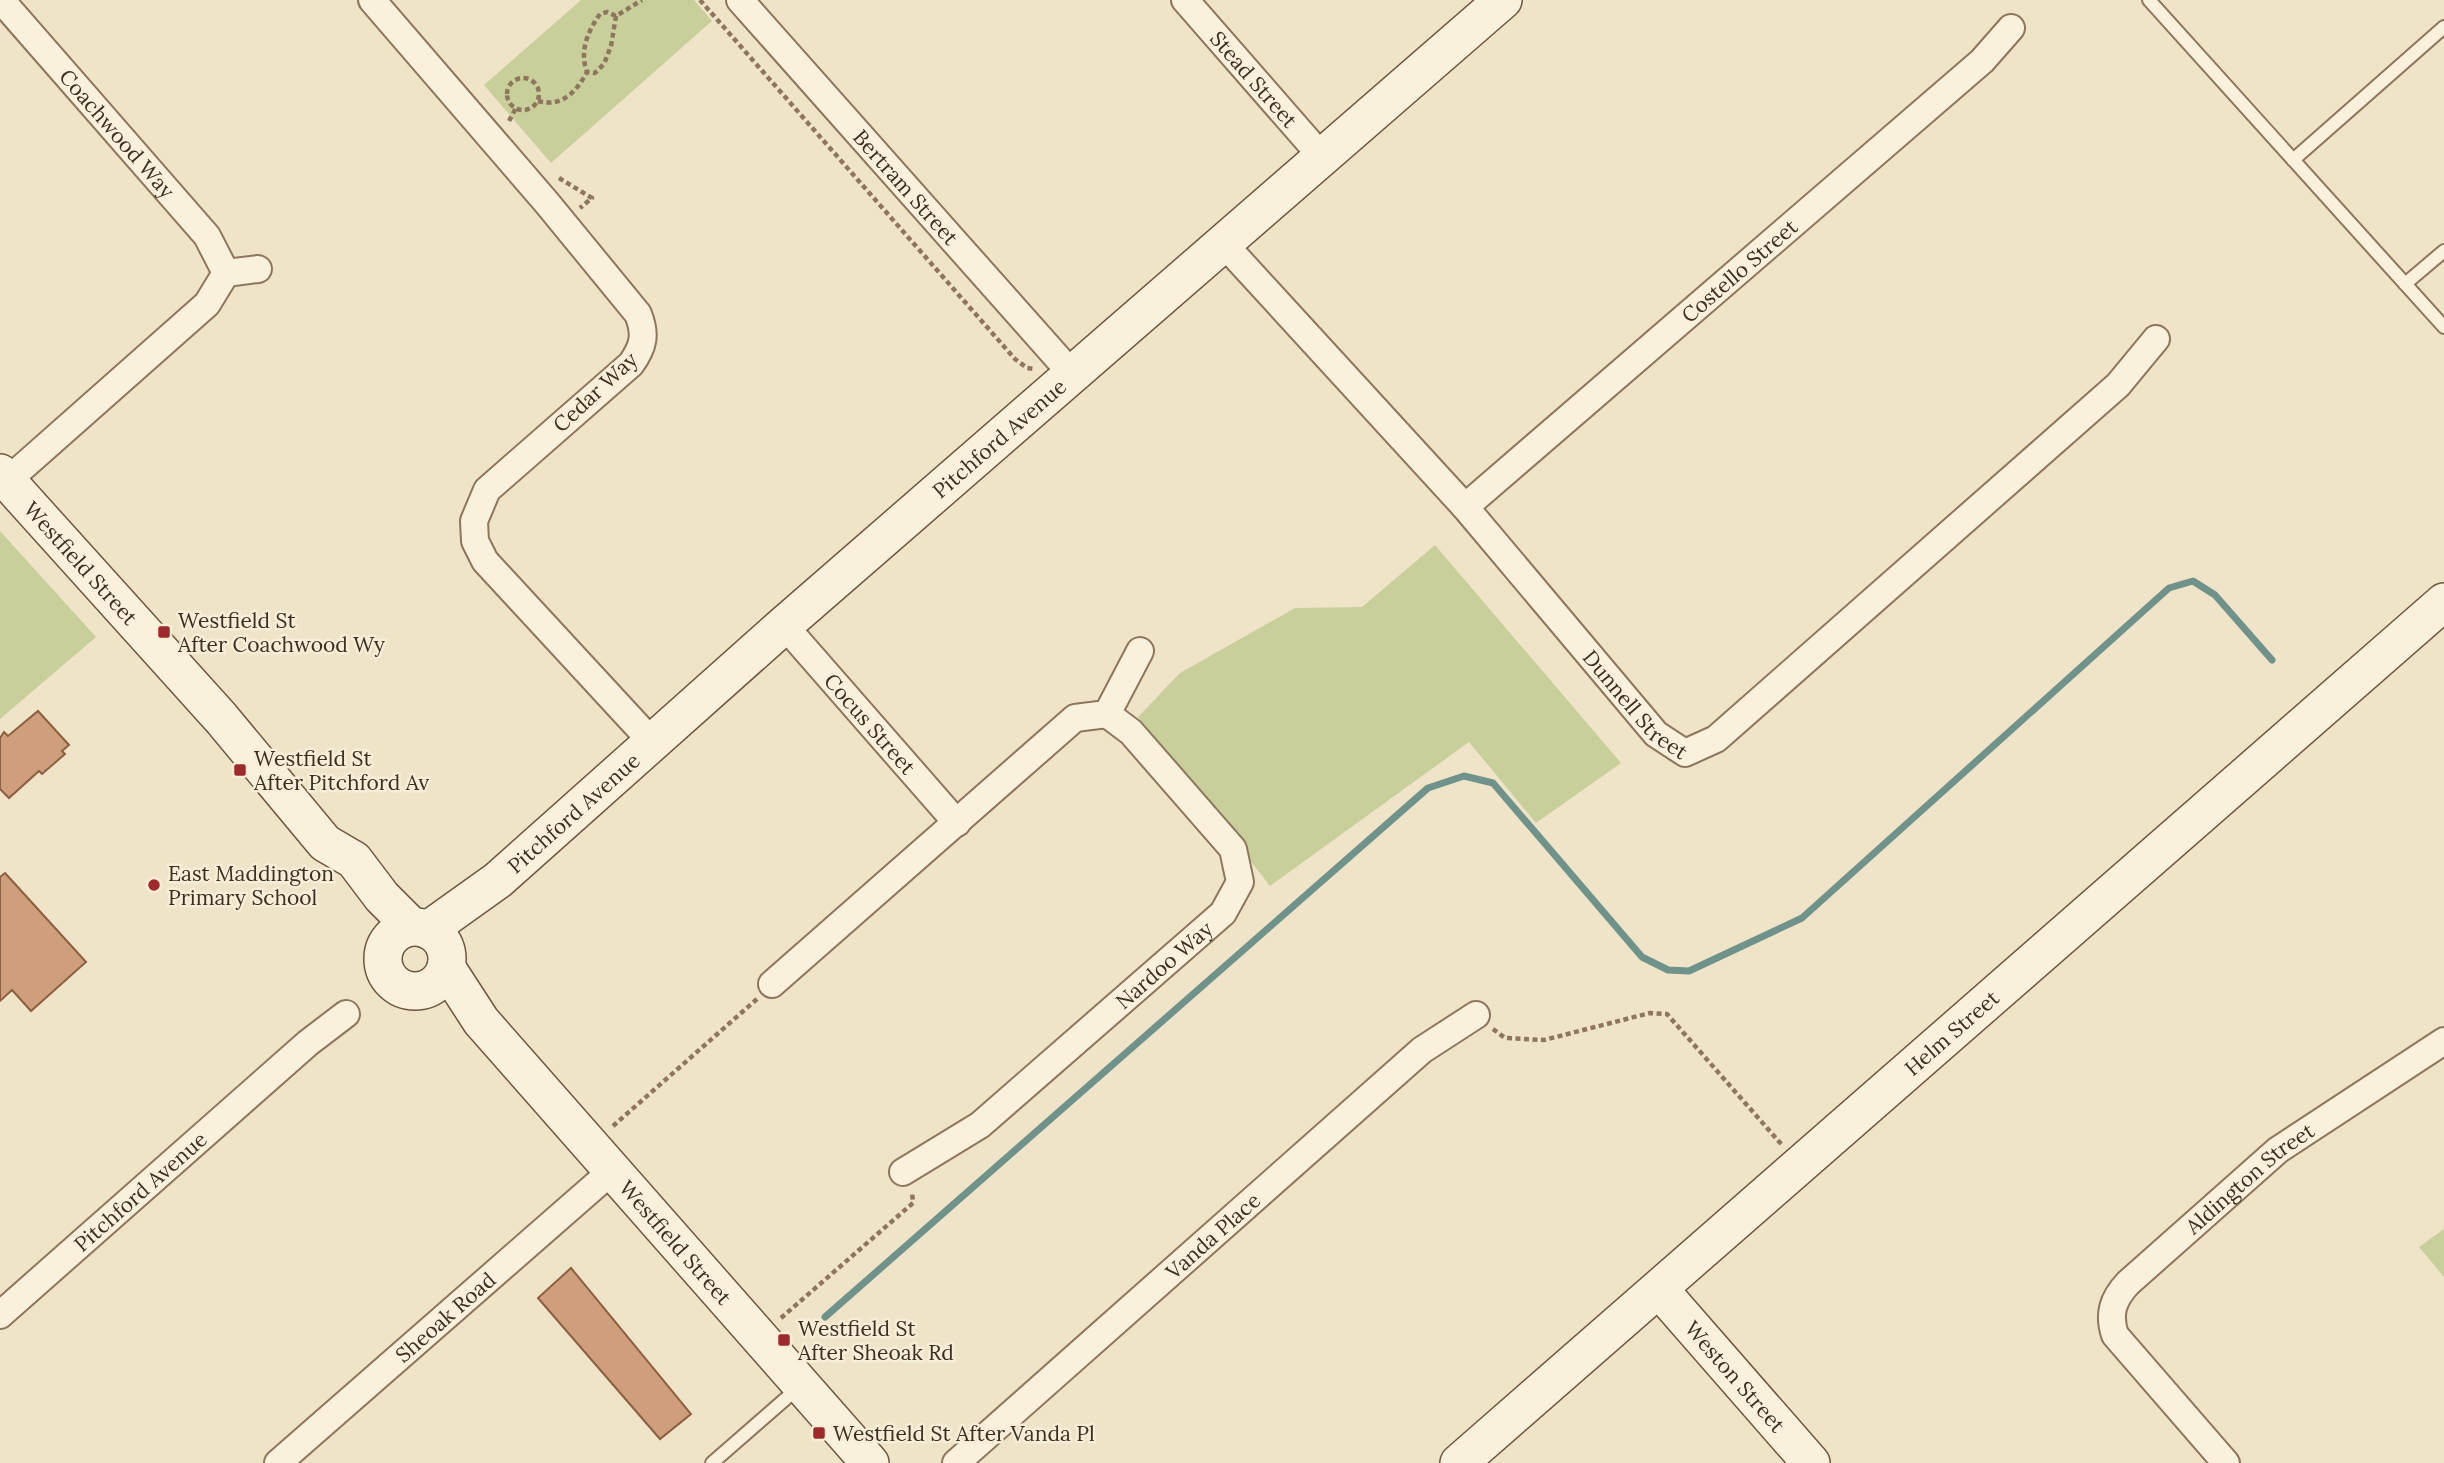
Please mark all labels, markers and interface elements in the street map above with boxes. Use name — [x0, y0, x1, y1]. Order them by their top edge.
street label: Stead Street — [1204, 25, 1304, 134]
street label: Coachwood Way — [54, 63, 181, 203]
street label: Bertram Street — [848, 124, 965, 251]
street label: Costello Street — [1675, 212, 1804, 328]
street label: Cedar Way — [547, 346, 643, 438]
street label: Pitchford Avenue — [926, 373, 1071, 504]
street label: Westfield Street — [18, 495, 144, 631]
place label: Westfield St After Coachwood Wy — [177, 607, 385, 658]
marker: Westfield St After Coachwood Wy — [156, 624, 172, 640]
street label: Dunnell Street — [1577, 644, 1694, 765]
street label: Cocus Street — [819, 667, 922, 780]
place label: Westfield St After Pitchford Av — [253, 745, 429, 796]
street label: Pitchford Avenue — [501, 747, 645, 879]
marker: Westfield St After Pitchford Av — [232, 762, 248, 778]
place label: East Maddington Primary School — [168, 860, 334, 911]
marker: East Maddington Primary School — [146, 877, 162, 893]
street label: Nardoo Way — [1110, 915, 1218, 1014]
street label: Helm Street — [1898, 983, 2005, 1081]
street label: Aldington Street — [2179, 1116, 2320, 1240]
street label: Pitchford Avenue — [68, 1125, 212, 1257]
street label: Westfield Street — [614, 1174, 738, 1311]
street label: Vanda Place — [1159, 1186, 1266, 1285]
street label: Sheoak Road — [389, 1266, 501, 1368]
place label: Westfield St After Sheoak Rd — [797, 1315, 954, 1366]
street label: Weston Street — [1679, 1315, 1792, 1438]
marker: Westfield St After Sheoak Rd — [776, 1332, 792, 1348]
place label: Westfield St After Vanda Pl — [833, 1420, 1095, 1447]
marker: Westfield St After Vanda Pl — [811, 1425, 827, 1441]

